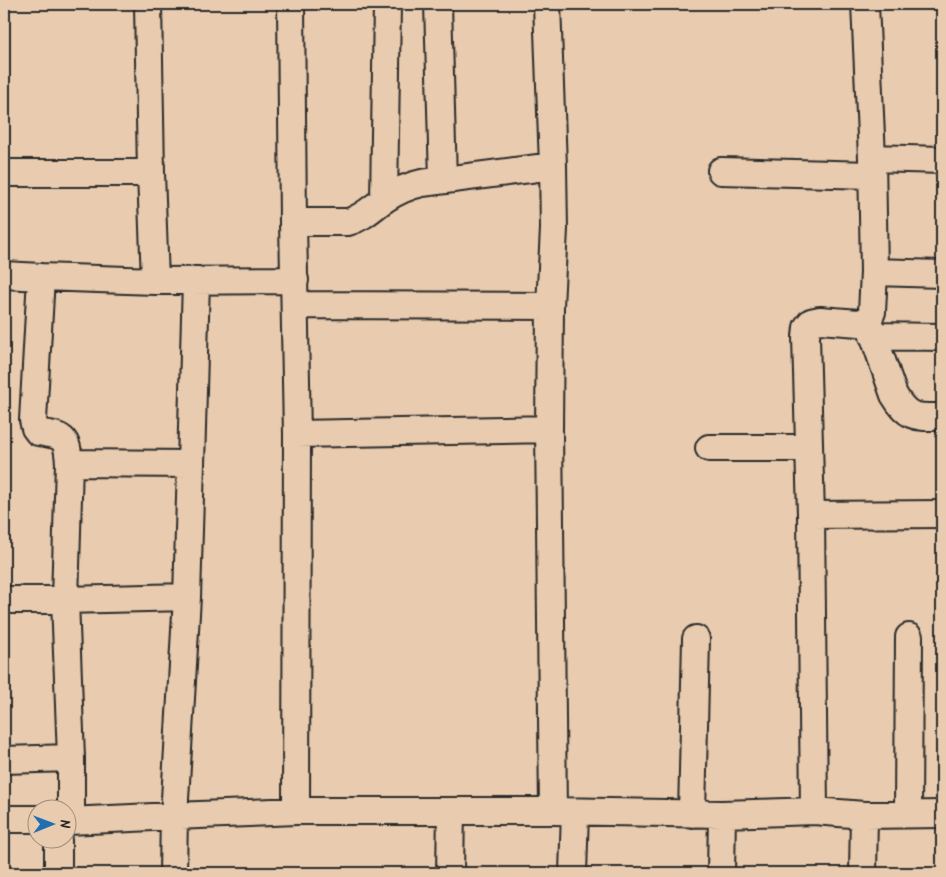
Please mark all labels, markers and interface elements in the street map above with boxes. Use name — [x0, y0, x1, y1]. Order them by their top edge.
north arrow — [28, 800, 78, 850]
text: N — [53, 819, 75, 829]

